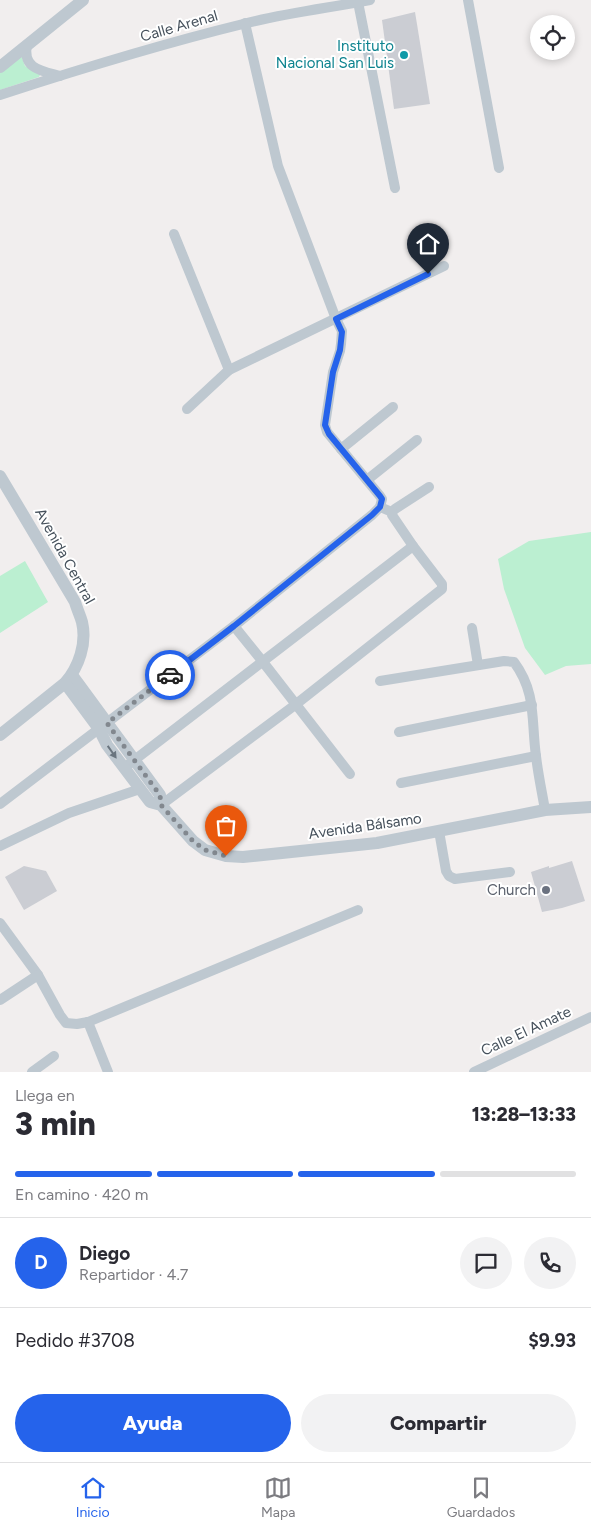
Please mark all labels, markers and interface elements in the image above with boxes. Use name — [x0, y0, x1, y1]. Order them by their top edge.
street label: Calle Arenal — [138, 6, 220, 46]
map controls — [530, 15, 575, 60]
button: locate — [530, 15, 575, 60]
place label: Instituto Nacional San Luis — [276, 37, 394, 72]
marker: Instituto Nacional San Luis — [398, 49, 410, 61]
pin — [407, 223, 449, 274]
icon: home — [414, 230, 442, 258]
street label: Avenida Central — [31, 505, 99, 607]
courier — [145, 650, 195, 700]
icon: car — [156, 661, 184, 689]
one-way arrow — [107, 745, 117, 759]
pin — [205, 805, 247, 856]
street label: Avenida Bálsamo — [307, 809, 423, 843]
icon: bag — [212, 812, 240, 840]
place label: Church — [487, 881, 536, 899]
marker: Church — [540, 884, 552, 896]
street label: Calle El Amate — [478, 1002, 574, 1060]
text: Llega en — [15, 1086, 75, 1105]
text: 13:28–13:33 — [472, 1103, 576, 1126]
text: 3 min — [15, 1105, 96, 1143]
text: En camino · 420 m — [15, 1185, 148, 1204]
button: chat — [460, 1237, 512, 1289]
button: phone — [524, 1237, 576, 1289]
text: Diego — [79, 1242, 130, 1265]
text: D — [34, 1251, 48, 1274]
text: Repartidor · 4.7 — [79, 1265, 188, 1284]
text: Pedido #3708 — [15, 1329, 135, 1352]
text: $9.93 — [528, 1329, 576, 1352]
button: Ayuda — [15, 1394, 291, 1452]
button: Compartir — [301, 1394, 576, 1452]
tab: Inicio — [76, 1474, 110, 1521]
tab: Mapa — [261, 1474, 295, 1521]
tab: Guardados — [447, 1474, 515, 1521]

